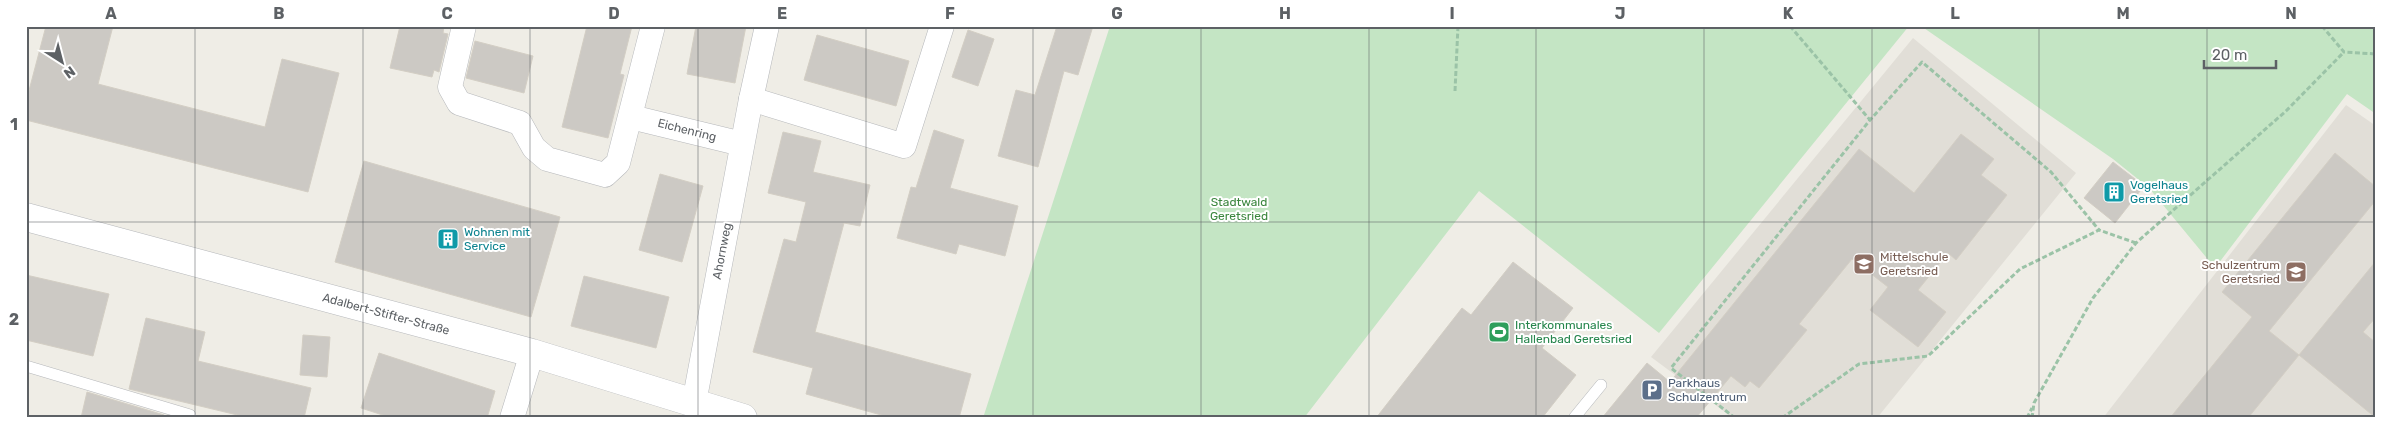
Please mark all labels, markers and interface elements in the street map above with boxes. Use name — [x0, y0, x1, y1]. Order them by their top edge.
text: A — [105, 4, 117, 23]
text: B — [273, 4, 285, 23]
text: C — [441, 4, 453, 23]
text: D — [608, 4, 620, 23]
text: E — [777, 4, 787, 23]
text: F — [945, 4, 955, 23]
text: G — [1111, 4, 1123, 23]
text: H — [1279, 4, 1291, 23]
text: I — [1449, 4, 1455, 23]
text: J — [1615, 4, 1625, 23]
text: K — [1783, 4, 1794, 23]
text: L — [1950, 4, 1960, 23]
text: M — [2116, 4, 2130, 23]
text: N — [2285, 4, 2297, 23]
north arrow — [38, 38, 88, 88]
scale bar — [2204, 38, 2277, 70]
text: 20 m — [2212, 46, 2247, 64]
text: N — [60, 62, 78, 82]
text: 1 — [10, 115, 18, 134]
street label: Eichenring — [656, 116, 718, 144]
place label: Vogelhaus Geretsried — [2130, 178, 2188, 206]
building icon: Vogelhaus Geretsried — [2102, 180, 2126, 204]
park label: Stadtwald Geretsried — [1210, 195, 1268, 223]
street label: Ahornweg — [710, 222, 734, 280]
place label: Wohnen mit Service — [464, 225, 530, 253]
building icon: Wohnen mit Service — [436, 227, 460, 251]
place label: Mittelschule Geretsried — [1880, 250, 1949, 278]
school or university icon: Mittelschule Geretsried — [1852, 252, 1876, 276]
place label: Schulzentrum Geretsried — [2201, 258, 2280, 286]
school or university icon: Schulzentrum Geretsried — [2284, 260, 2308, 284]
street label: Adalbert-Stifter-Straße — [321, 290, 451, 338]
text: 2 — [9, 310, 19, 329]
place label: Interkommunales Hallenbad Geretsried — [1515, 318, 1632, 346]
sports icon: Interkommunales Hallenbad Geretsried — [1487, 320, 1511, 344]
place label: Parkhaus Schulzentrum — [1668, 376, 1747, 404]
parking icon: Parkhaus Schulzentrum — [1640, 378, 1664, 402]

